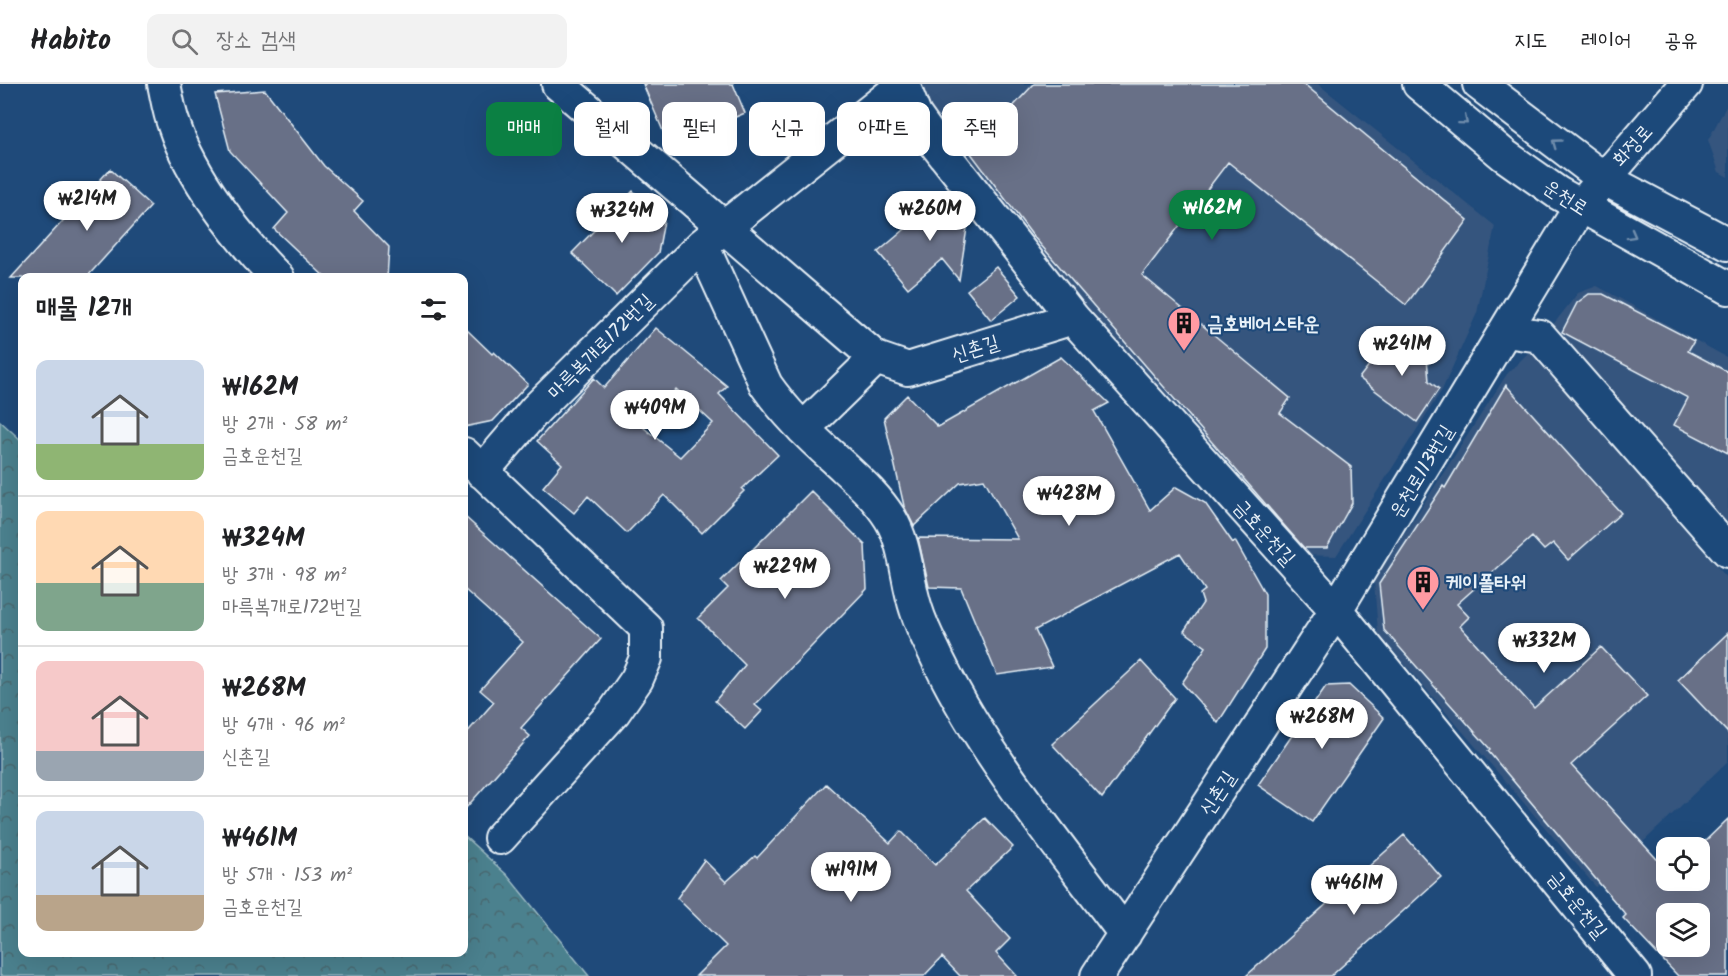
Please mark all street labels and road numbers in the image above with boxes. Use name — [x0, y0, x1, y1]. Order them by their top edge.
street label: 화정로 — [1605, 118, 1662, 175]
street label: 운천로 — [1536, 172, 1594, 225]
street label: 마륵복개로172번길 — [541, 287, 662, 408]
street label: 신촌길 — [948, 328, 1003, 372]
street label: 운천로113번길 — [1382, 419, 1463, 525]
street label: 금호운천길 — [1225, 493, 1302, 574]
street label: 신촌길 — [1192, 765, 1245, 823]
street label: 금호운천길 — [1539, 864, 1614, 947]

